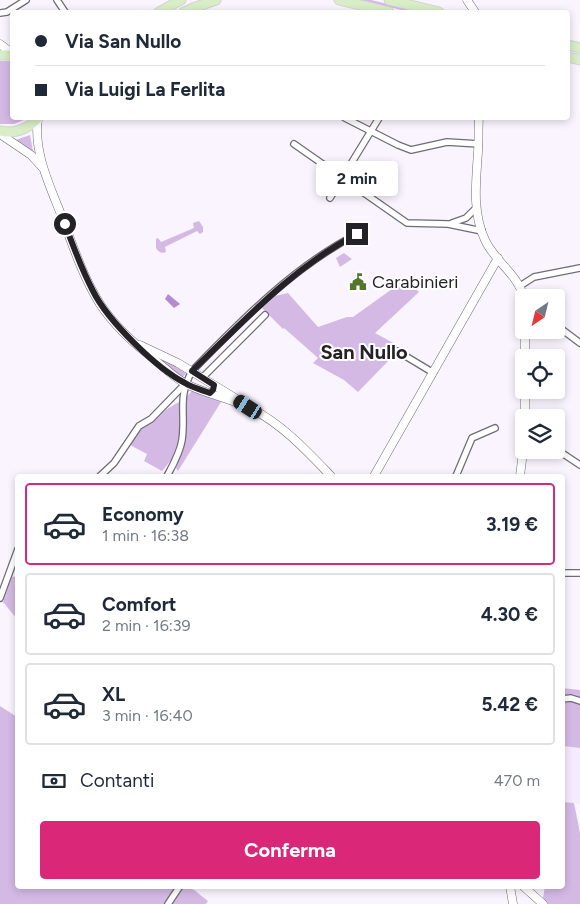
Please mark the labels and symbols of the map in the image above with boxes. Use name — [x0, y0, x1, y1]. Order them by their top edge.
callout: 2 min — [316, 162, 398, 196]
route start — [54, 213, 76, 235]
route end — [346, 223, 368, 245]
place label: Carabinieri — [372, 271, 458, 293]
public building icon: Carabinieri — [348, 272, 368, 292]
north arrow — [515, 289, 565, 339]
district label: San Nullo — [320, 340, 408, 364]
car — [231, 393, 264, 421]

